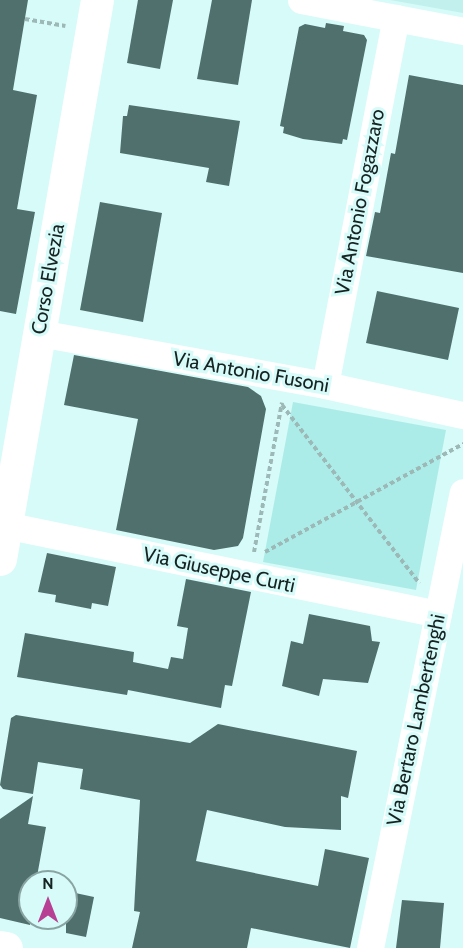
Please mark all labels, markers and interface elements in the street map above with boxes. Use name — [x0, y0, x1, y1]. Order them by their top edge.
street label: Via Antonio Fogazzaro — [330, 107, 390, 297]
street label: Corso Elvezia — [26, 222, 70, 336]
street label: Via Antonio Fusoni — [171, 346, 331, 398]
street label: Via Giuseppe Curti — [141, 542, 297, 598]
street label: Via Bertaro Lambertenghi — [382, 612, 450, 828]
north arrow — [18, 870, 78, 930]
text: N — [42, 874, 54, 893]

